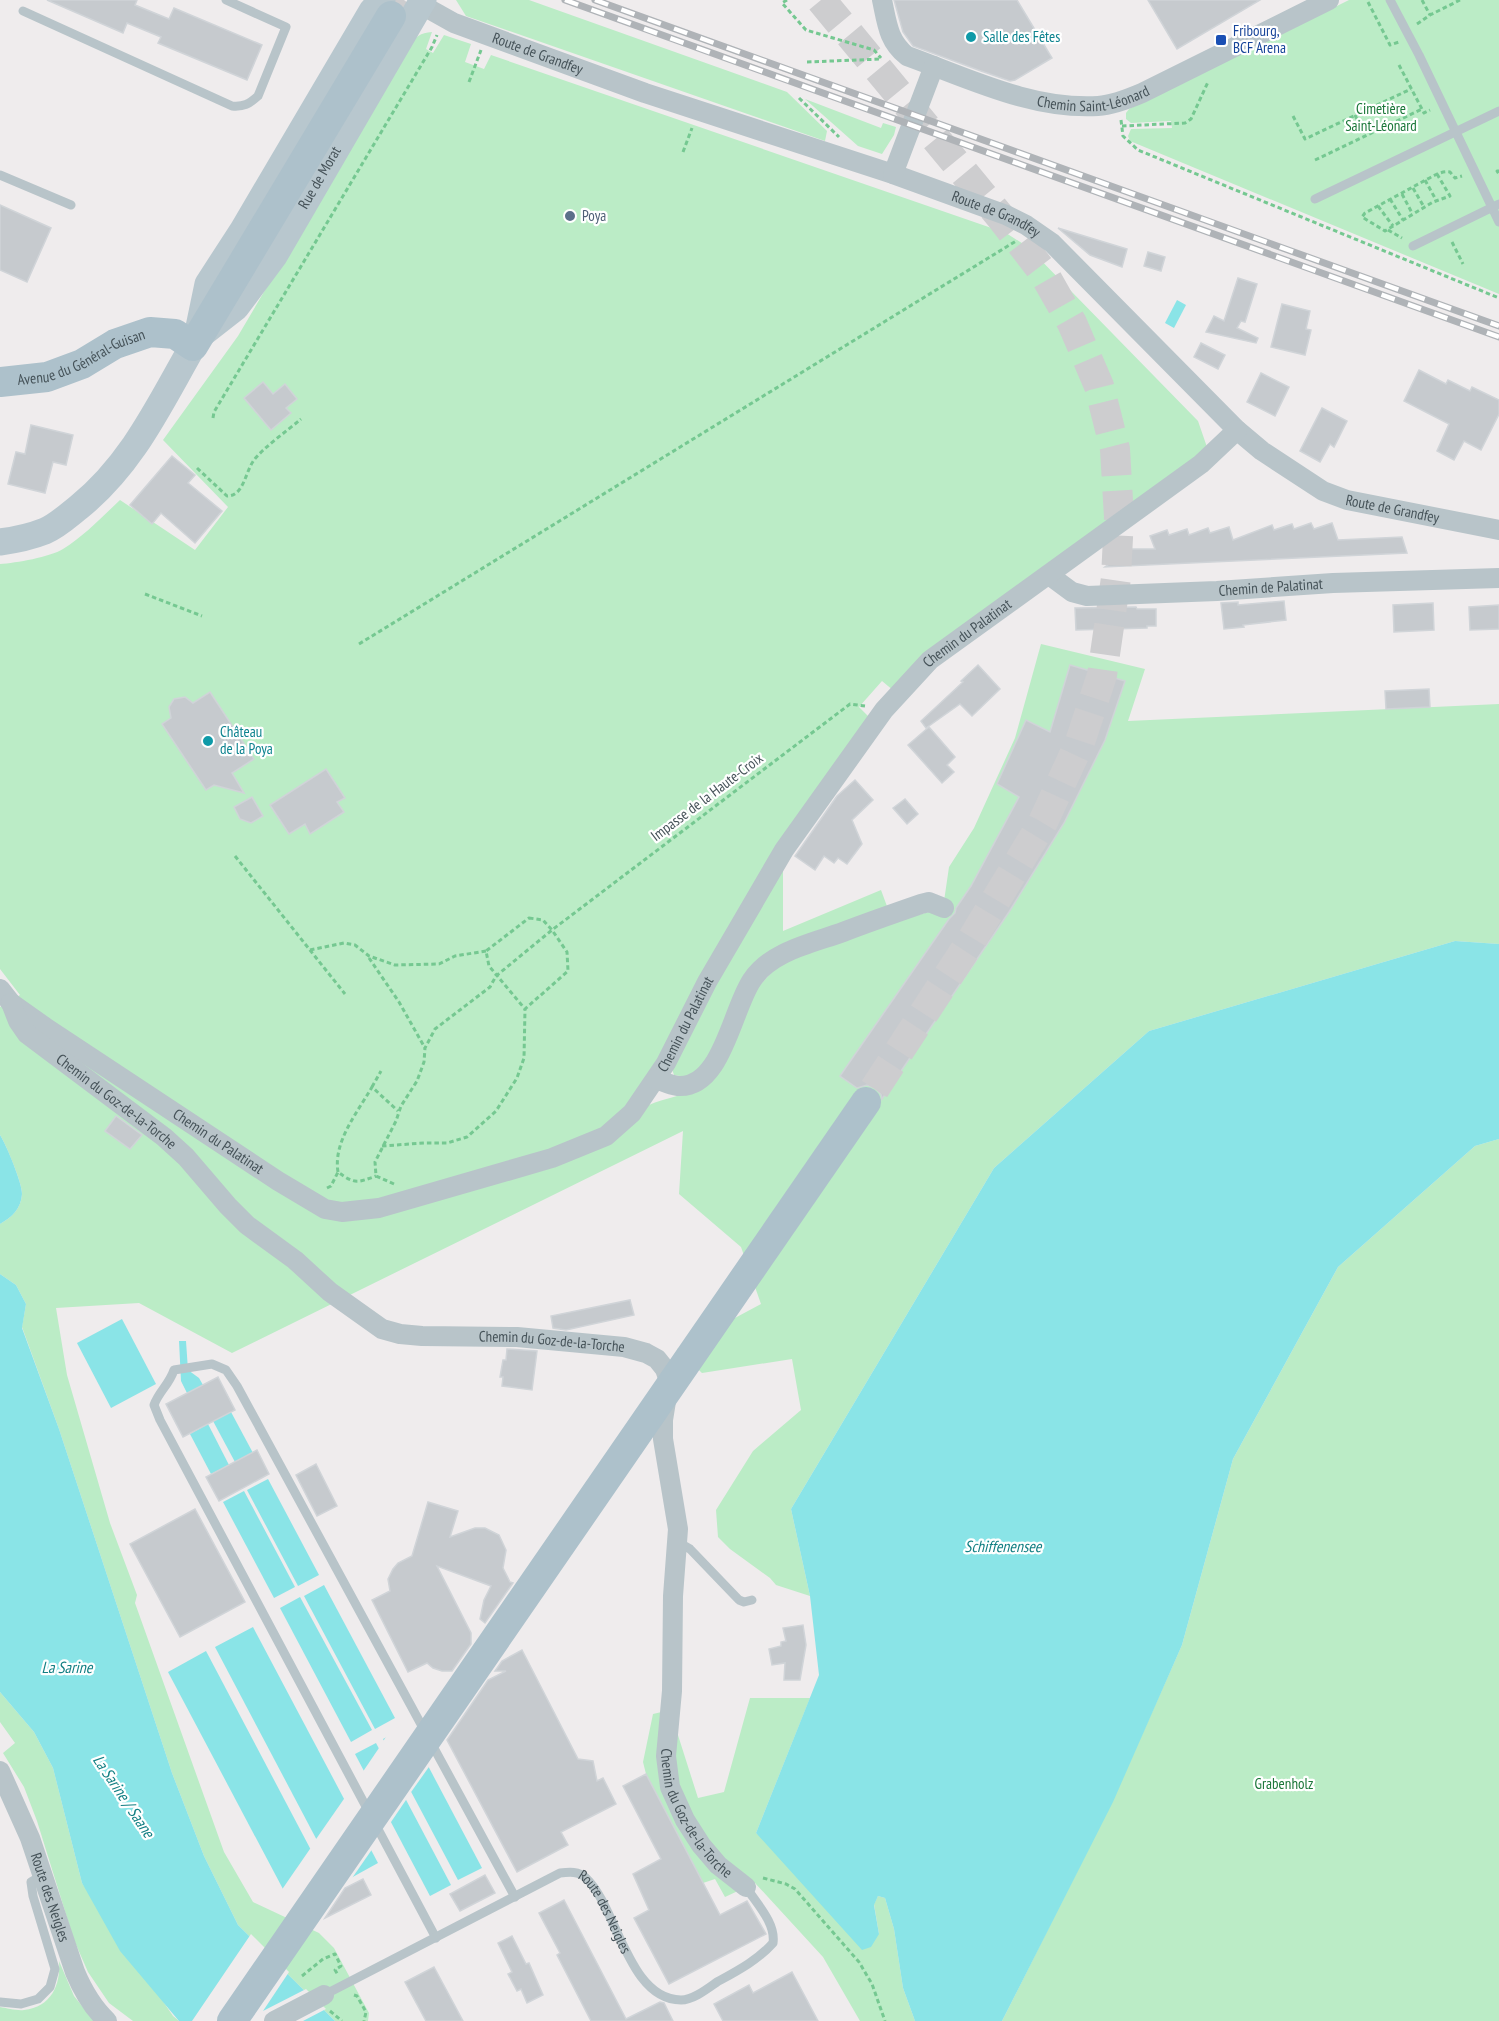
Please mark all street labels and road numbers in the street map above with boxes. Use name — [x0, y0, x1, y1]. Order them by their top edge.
street label: Route de Grandfey — [490, 28, 586, 79]
street label: Chemin Saint-Léonard — [1036, 81, 1152, 115]
street label: Rue de Morat — [294, 143, 345, 212]
street label: Route de Grandfey — [949, 186, 1045, 241]
street label: Avenue du Général-Guisan — [17, 324, 147, 389]
street label: Route de Grandfey — [1344, 490, 1441, 527]
street label: Chemin de Palatinat — [1218, 574, 1323, 600]
street label: Chemin du Palatinat — [918, 594, 1015, 671]
street label: Impasse de la Haute-Croix — [647, 748, 767, 845]
street label: Chemin du Palatinat — [653, 973, 717, 1075]
street label: Chemin du Goz-de-la-Torche — [53, 1049, 181, 1153]
street label: Chemin du Palatinat — [170, 1104, 267, 1178]
street label: Chemin du Goz-de-la-Torche — [479, 1327, 626, 1356]
street label: Chemin du Goz-de-la-Torche — [657, 1748, 736, 1882]
street label: Route des Neigles — [27, 1850, 74, 1944]
street label: Route des Neigles — [575, 1865, 636, 1957]

